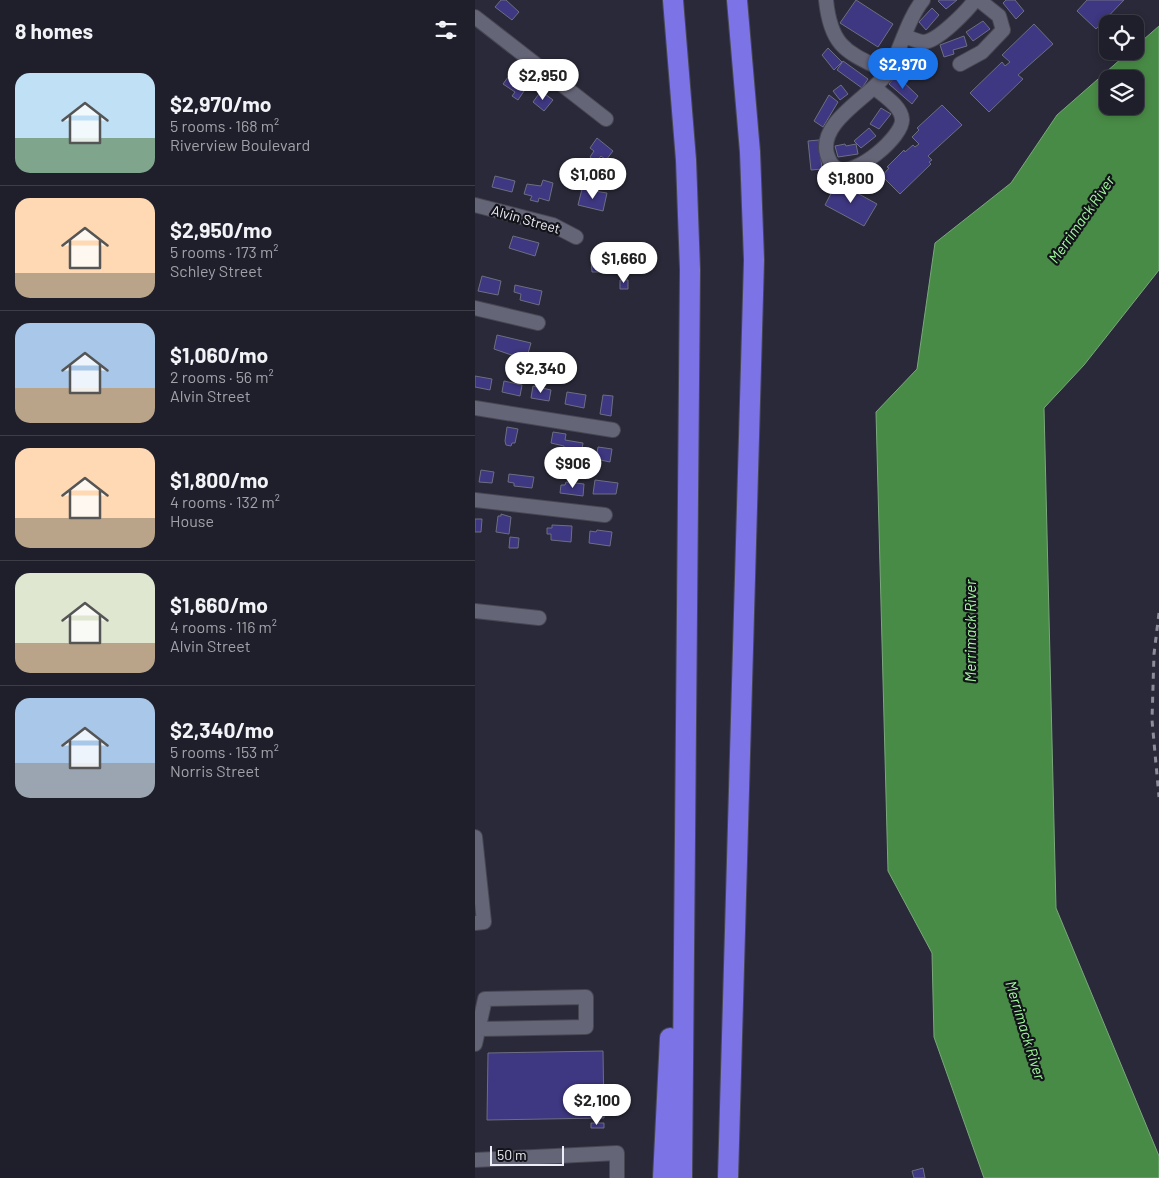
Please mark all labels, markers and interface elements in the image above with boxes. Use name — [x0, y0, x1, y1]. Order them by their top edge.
map controls — [1099, 15, 1144, 115]
button: locate — [1099, 15, 1144, 60]
icon: filters — [432, 16, 460, 44]
text: 8 homes — [15, 18, 93, 43]
pin: $2,970 — [862, 48, 944, 90]
text: $2,970 — [879, 54, 927, 73]
pin: $2,950 — [502, 58, 584, 101]
text: $2,950 — [519, 65, 567, 84]
button: layers — [1099, 70, 1144, 115]
text: $2,970/mo — [170, 91, 271, 116]
icon: home — [55, 93, 115, 153]
text: 5 rooms · 168 m² — [170, 116, 279, 135]
text: Riverview Boulevard — [170, 135, 310, 154]
pin: $1,060 — [552, 158, 634, 200]
pin: $1,800 — [810, 162, 892, 204]
text: $1,060 — [570, 164, 616, 183]
text: $1,800 — [828, 168, 874, 187]
water label: Merrimack River — [1044, 171, 1118, 266]
street label: Alvin Street — [490, 201, 562, 237]
text: $2,950/mo — [170, 217, 272, 242]
icon: home — [55, 218, 115, 278]
text: 5 rooms · 173 m² — [170, 242, 278, 261]
pin: $1,660 — [583, 242, 665, 284]
text: $1,660 — [601, 248, 647, 267]
text: Schley Street — [170, 261, 263, 280]
text: $1,060/mo — [170, 342, 268, 367]
icon: home — [55, 343, 115, 403]
pin: $2,340 — [500, 352, 582, 394]
text: $2,340 — [516, 358, 566, 377]
text: 2 rooms · 56 m² — [170, 367, 274, 386]
text: Alvin Street — [170, 386, 251, 405]
pin: $906 — [543, 446, 603, 489]
text: $906 — [555, 453, 591, 472]
text: $1,800/mo — [170, 467, 269, 492]
icon: home — [55, 468, 115, 528]
text: 4 rooms · 132 m² — [170, 492, 280, 511]
text: House — [170, 511, 214, 530]
water label: Merrimack River — [961, 579, 979, 682]
text: $1,660/mo — [170, 592, 268, 617]
icon: home — [55, 593, 115, 653]
text: 4 rooms · 116 m² — [170, 617, 277, 636]
text: Alvin Street — [170, 636, 251, 655]
text: $2,340/mo — [170, 717, 274, 742]
icon: home — [55, 718, 115, 778]
text: 5 rooms · 153 m² — [170, 742, 279, 761]
text: Norris Street — [170, 761, 260, 780]
water label: Merrimack River — [1002, 978, 1050, 1082]
pin: $2,100 — [556, 1084, 638, 1126]
text: $2,100 — [574, 1090, 620, 1109]
scale bar — [490, 1143, 564, 1166]
text: 50 m — [497, 1146, 526, 1163]

